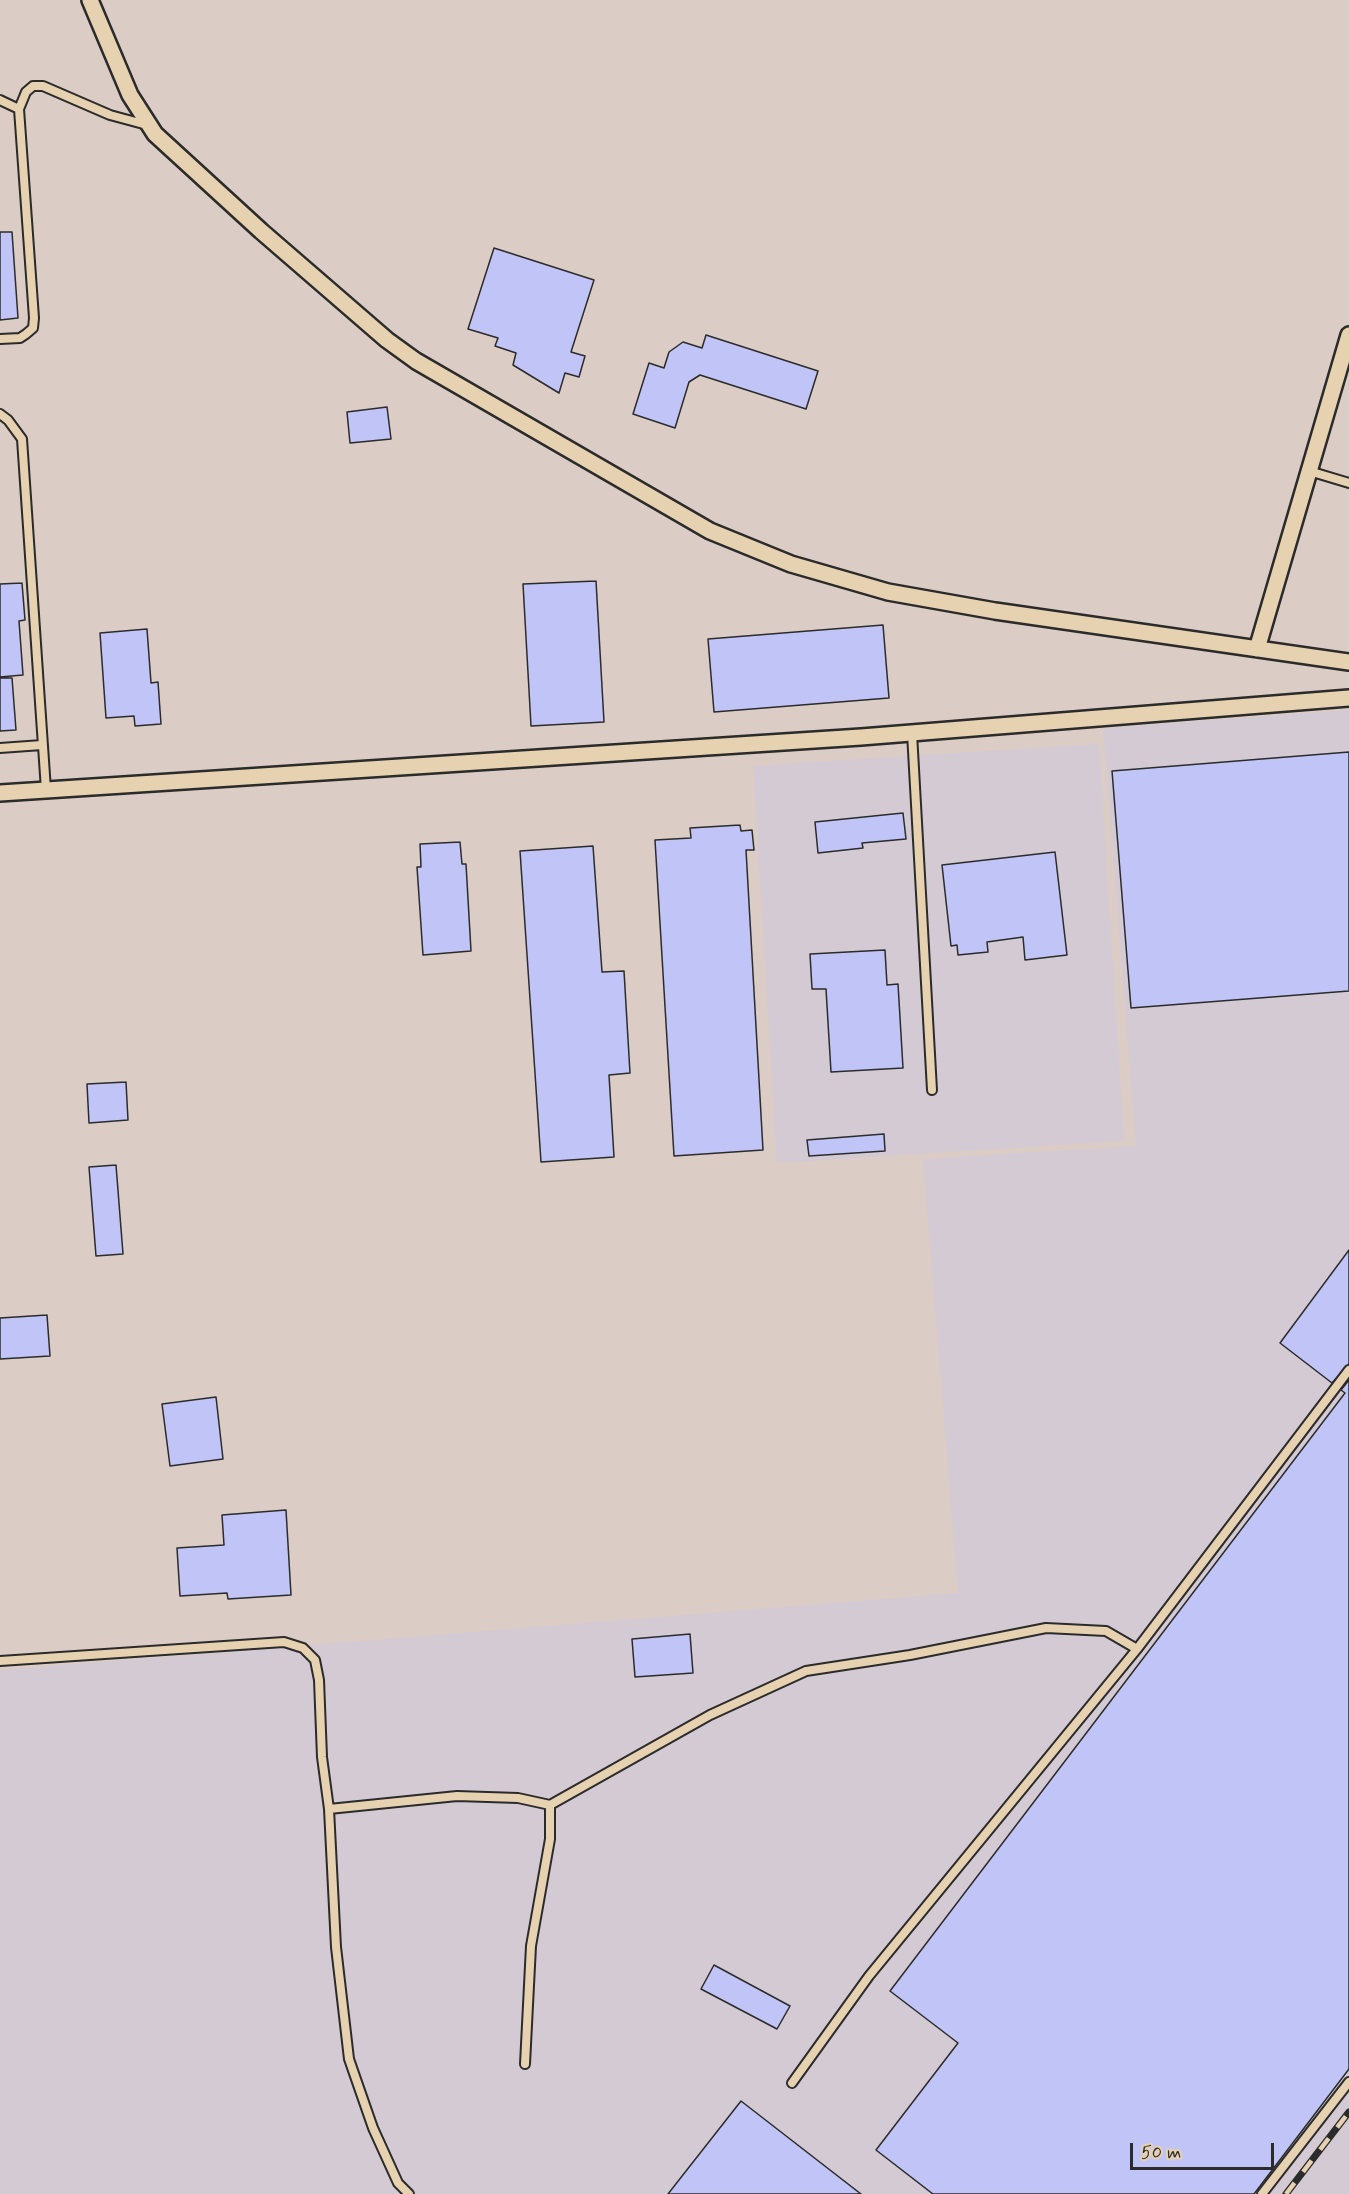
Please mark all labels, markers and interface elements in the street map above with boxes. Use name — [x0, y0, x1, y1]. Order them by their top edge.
scale bar — [1133, 2131, 1277, 2169]
text: 50 m — [1141, 2141, 1181, 2165]

